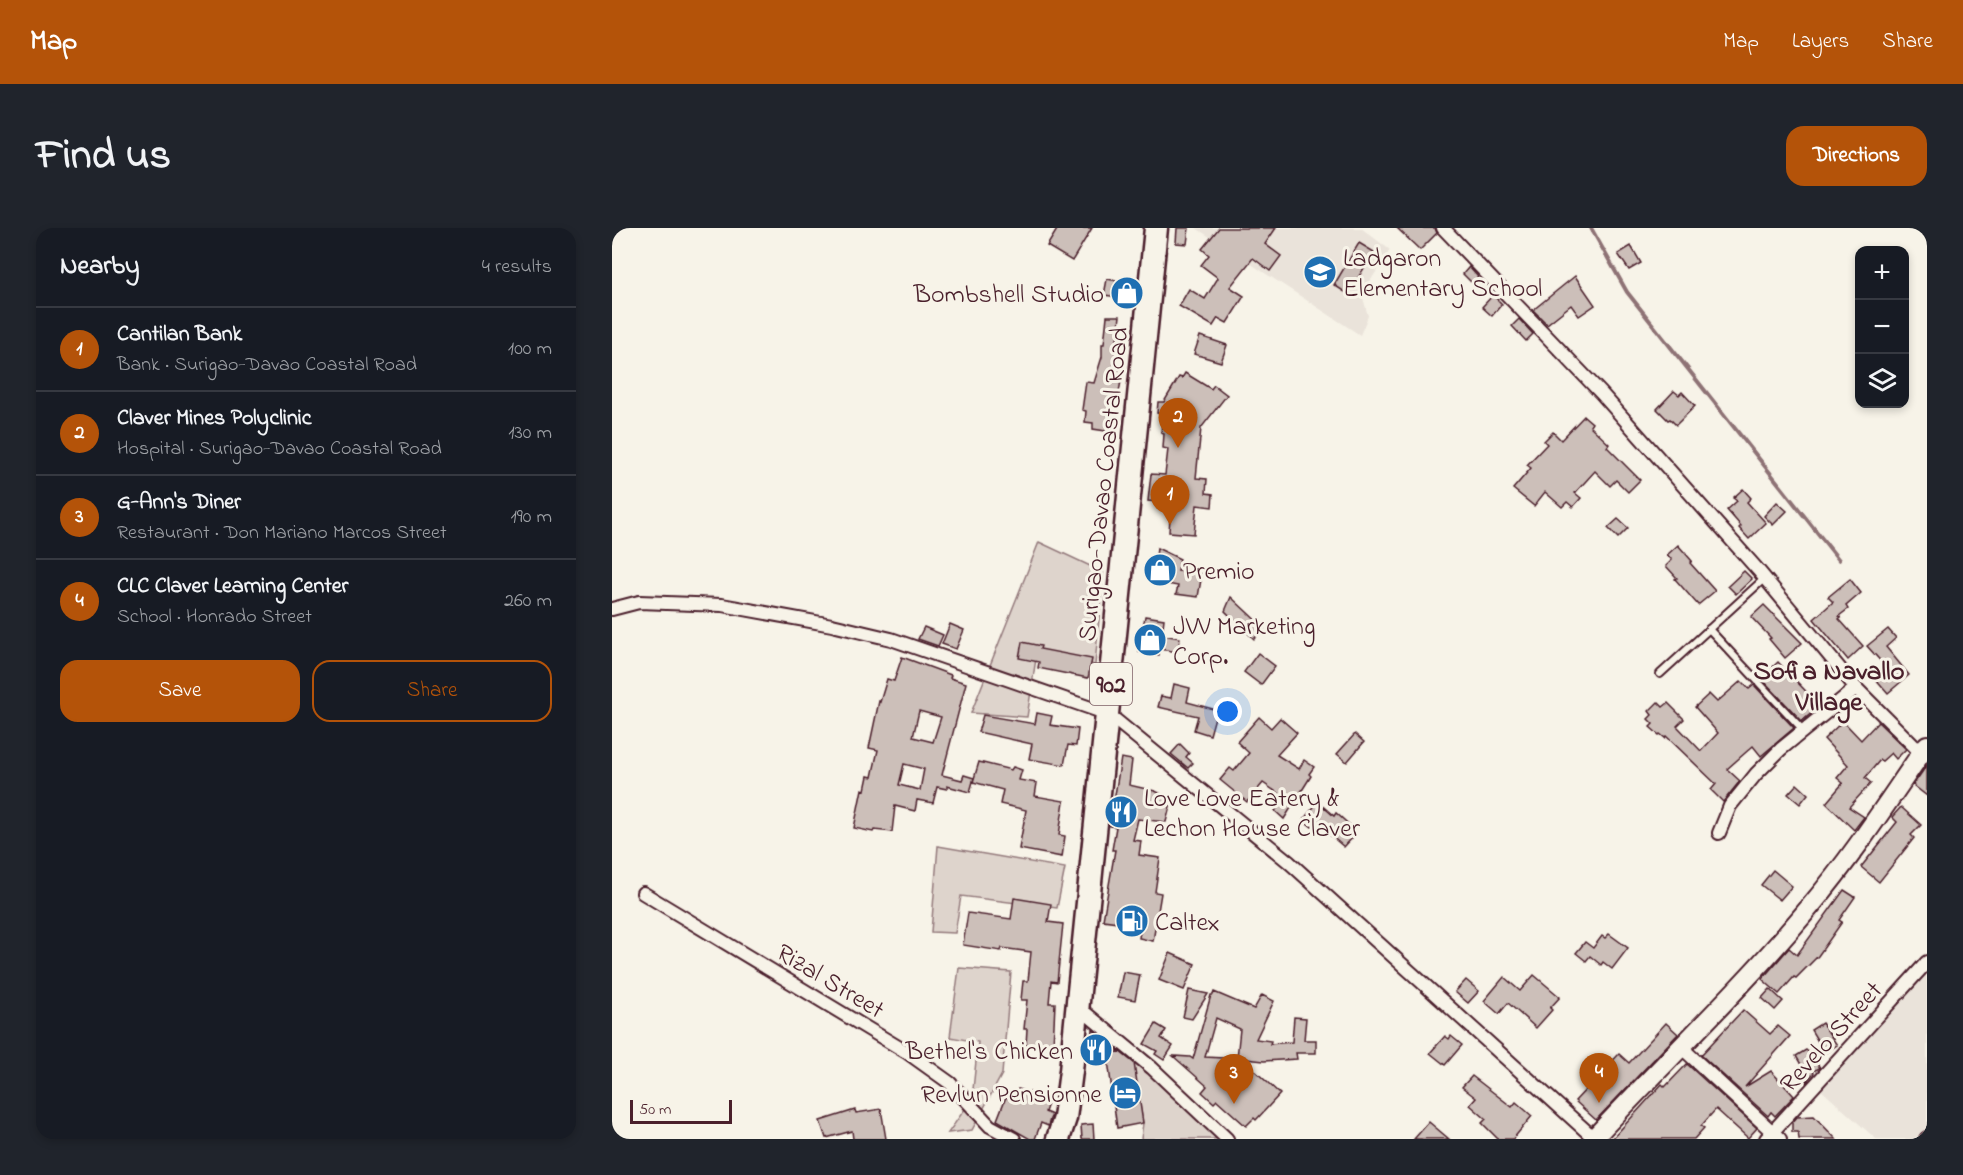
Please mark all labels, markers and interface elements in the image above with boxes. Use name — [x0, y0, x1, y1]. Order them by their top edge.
text: Map — [30, 22, 77, 63]
text: Map — [1723, 27, 1759, 57]
text: Layers — [1792, 27, 1849, 57]
text: Share — [1882, 27, 1933, 57]
text: Find us — [36, 126, 171, 187]
button: Directions — [1786, 126, 1927, 186]
place label: Ladgaron Elementary School — [1343, 241, 1542, 309]
map controls — [1855, 246, 1909, 408]
button: + — [1855, 246, 1909, 300]
text: Nearby — [60, 248, 139, 286]
text: 4 results — [482, 253, 552, 282]
school or university icon: Ladgaron Elementary School — [1302, 254, 1338, 290]
shop icon: Bombshell Studio — [1109, 275, 1145, 311]
place label: Bombshell Studio — [913, 277, 1104, 315]
button: − — [1855, 300, 1909, 354]
text: Cantilan Bank — [117, 319, 242, 351]
street label: Surigao-Davao Coastal Road — [1070, 325, 1140, 643]
text: 1 — [76, 335, 83, 364]
text: 100 m — [508, 335, 552, 364]
text: Bank · Surigao-Davao Coastal Road — [117, 351, 417, 380]
button: layers — [1855, 354, 1909, 408]
pin: 2 — [1158, 398, 1198, 448]
text: Claver Mines Polyclinic — [117, 403, 311, 435]
text: 2 — [75, 419, 84, 448]
text: 130 m — [508, 419, 552, 448]
text: Hospital · Surigao-Davao Coastal Road — [117, 435, 442, 464]
pin: 1 — [1150, 476, 1190, 525]
text: G-Ann's Diner — [117, 487, 241, 519]
text: 3 — [75, 503, 84, 532]
text: 190 m — [510, 503, 552, 532]
text: Restaurant · Don Mariano Marcos Street — [117, 519, 447, 548]
shop icon: Premio — [1142, 552, 1178, 588]
place label: Premio — [1183, 554, 1255, 592]
text: CLC Claver Learning Center — [117, 571, 348, 603]
text: 4 — [75, 587, 84, 616]
text: 260 m — [504, 587, 552, 616]
text: School · Honrado Street — [117, 603, 312, 632]
place label: JVV Marketing Corp. — [1173, 609, 1315, 677]
shop icon: JVV Marketing Corp. — [1132, 622, 1168, 658]
district label: Sofia Navallo Village — [1753, 653, 1905, 724]
button: Save — [60, 660, 300, 722]
button: Share — [312, 660, 552, 722]
road number: 902 — [1090, 663, 1132, 705]
your location — [1213, 697, 1242, 726]
place label: Love Love Eatery & Lechon House Claver — [1144, 781, 1361, 849]
restaurant icon: Love Love Eatery & Lechon House Claver — [1103, 794, 1139, 830]
fuel station icon: Caltex — [1114, 903, 1150, 939]
place label: Caltex — [1155, 905, 1220, 943]
street label: Rizal Street — [768, 935, 891, 1030]
street label: Revelo Street — [1772, 974, 1893, 1102]
restaurant icon: Bethel's Chicken — [1078, 1032, 1114, 1068]
place label: Bethel's Chicken — [905, 1034, 1073, 1072]
pin: 3 — [1214, 1054, 1254, 1104]
pin: 4 — [1580, 1054, 1618, 1103]
hotel icon: Revlun Pensionne — [1107, 1075, 1143, 1111]
place label: Revlun Pensionne — [921, 1077, 1102, 1115]
scale bar — [630, 1097, 732, 1124]
text: 50 m — [639, 1098, 671, 1122]

